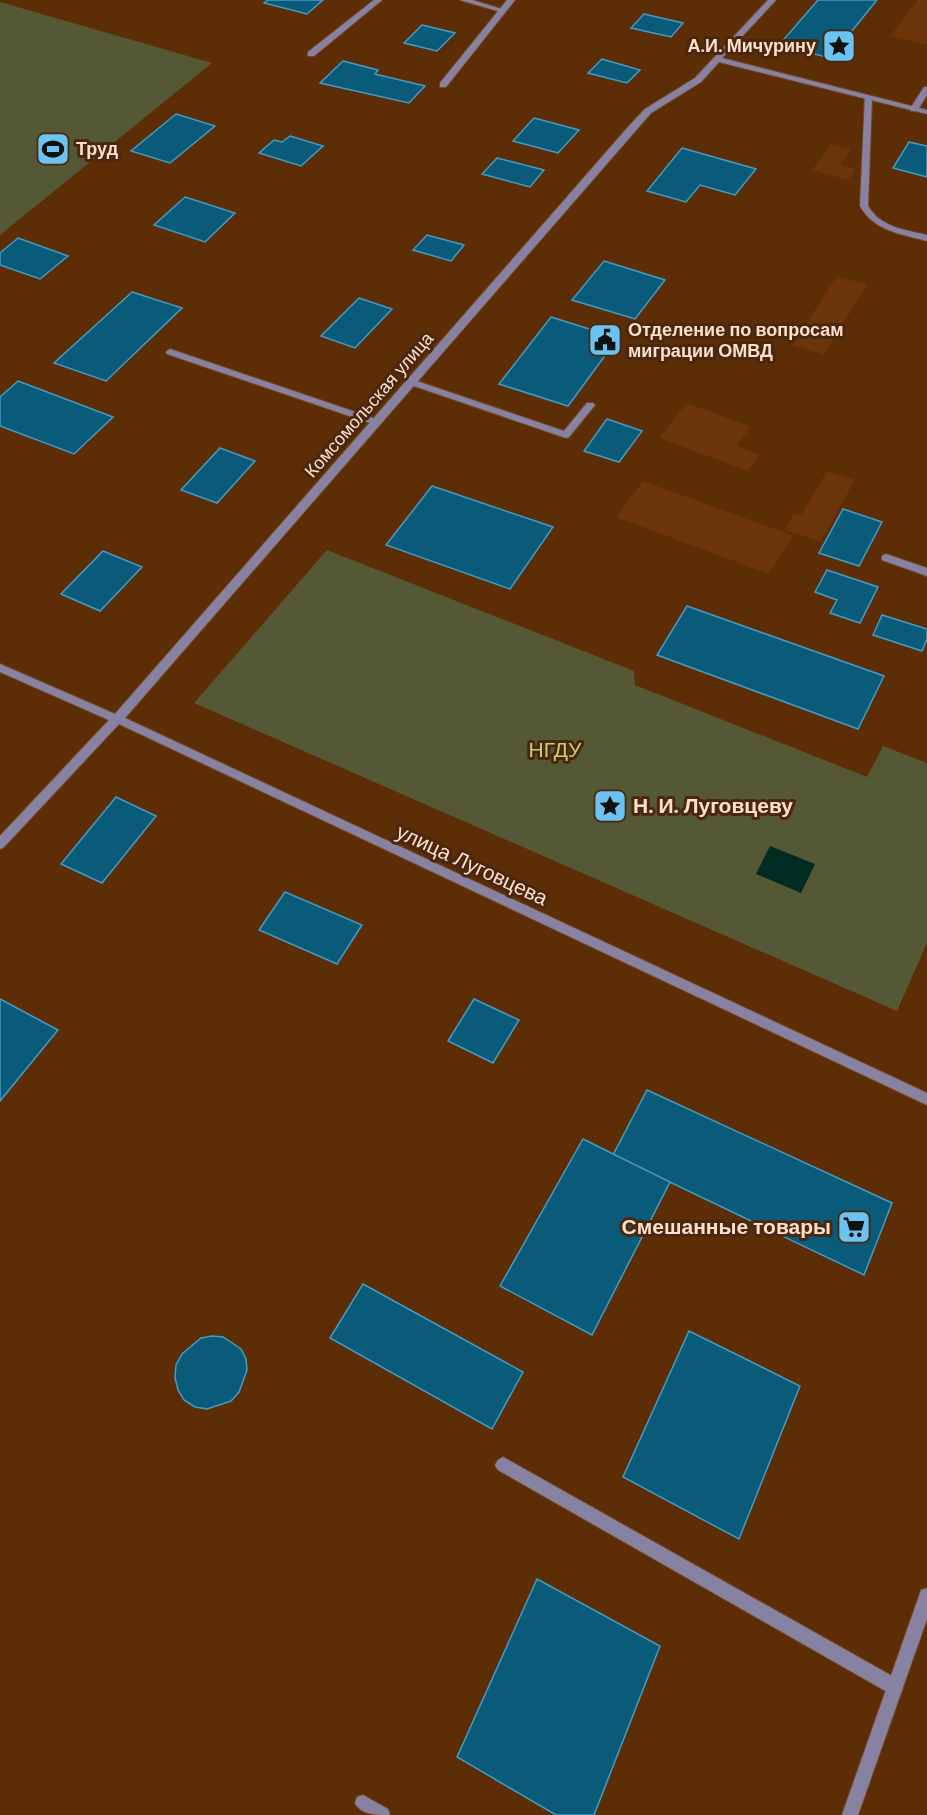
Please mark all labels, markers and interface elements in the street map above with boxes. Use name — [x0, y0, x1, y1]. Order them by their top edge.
place icon: А.И. Мичурину — [821, 28, 857, 64]
place label: А.И. Мичурину — [688, 34, 816, 58]
sports icon: Труд — [35, 131, 71, 167]
place label: Труд — [76, 137, 119, 161]
place label: Отделение по вопросам миграции ОМВД — [628, 318, 844, 363]
public building icon: Отделение по вопросам миграции ОМВД — [587, 322, 623, 358]
street label: Комсомольская улица — [299, 326, 439, 483]
park label: НГДУ — [529, 736, 582, 764]
place icon: Н. И. Луговцеву — [592, 788, 628, 824]
place label: Н. И. Луговцеву — [633, 792, 793, 820]
street label: улица Луговцева — [392, 818, 552, 912]
supermarket icon: Смешанные товары — [836, 1209, 872, 1245]
place label: Смешанные товары — [622, 1213, 831, 1241]

